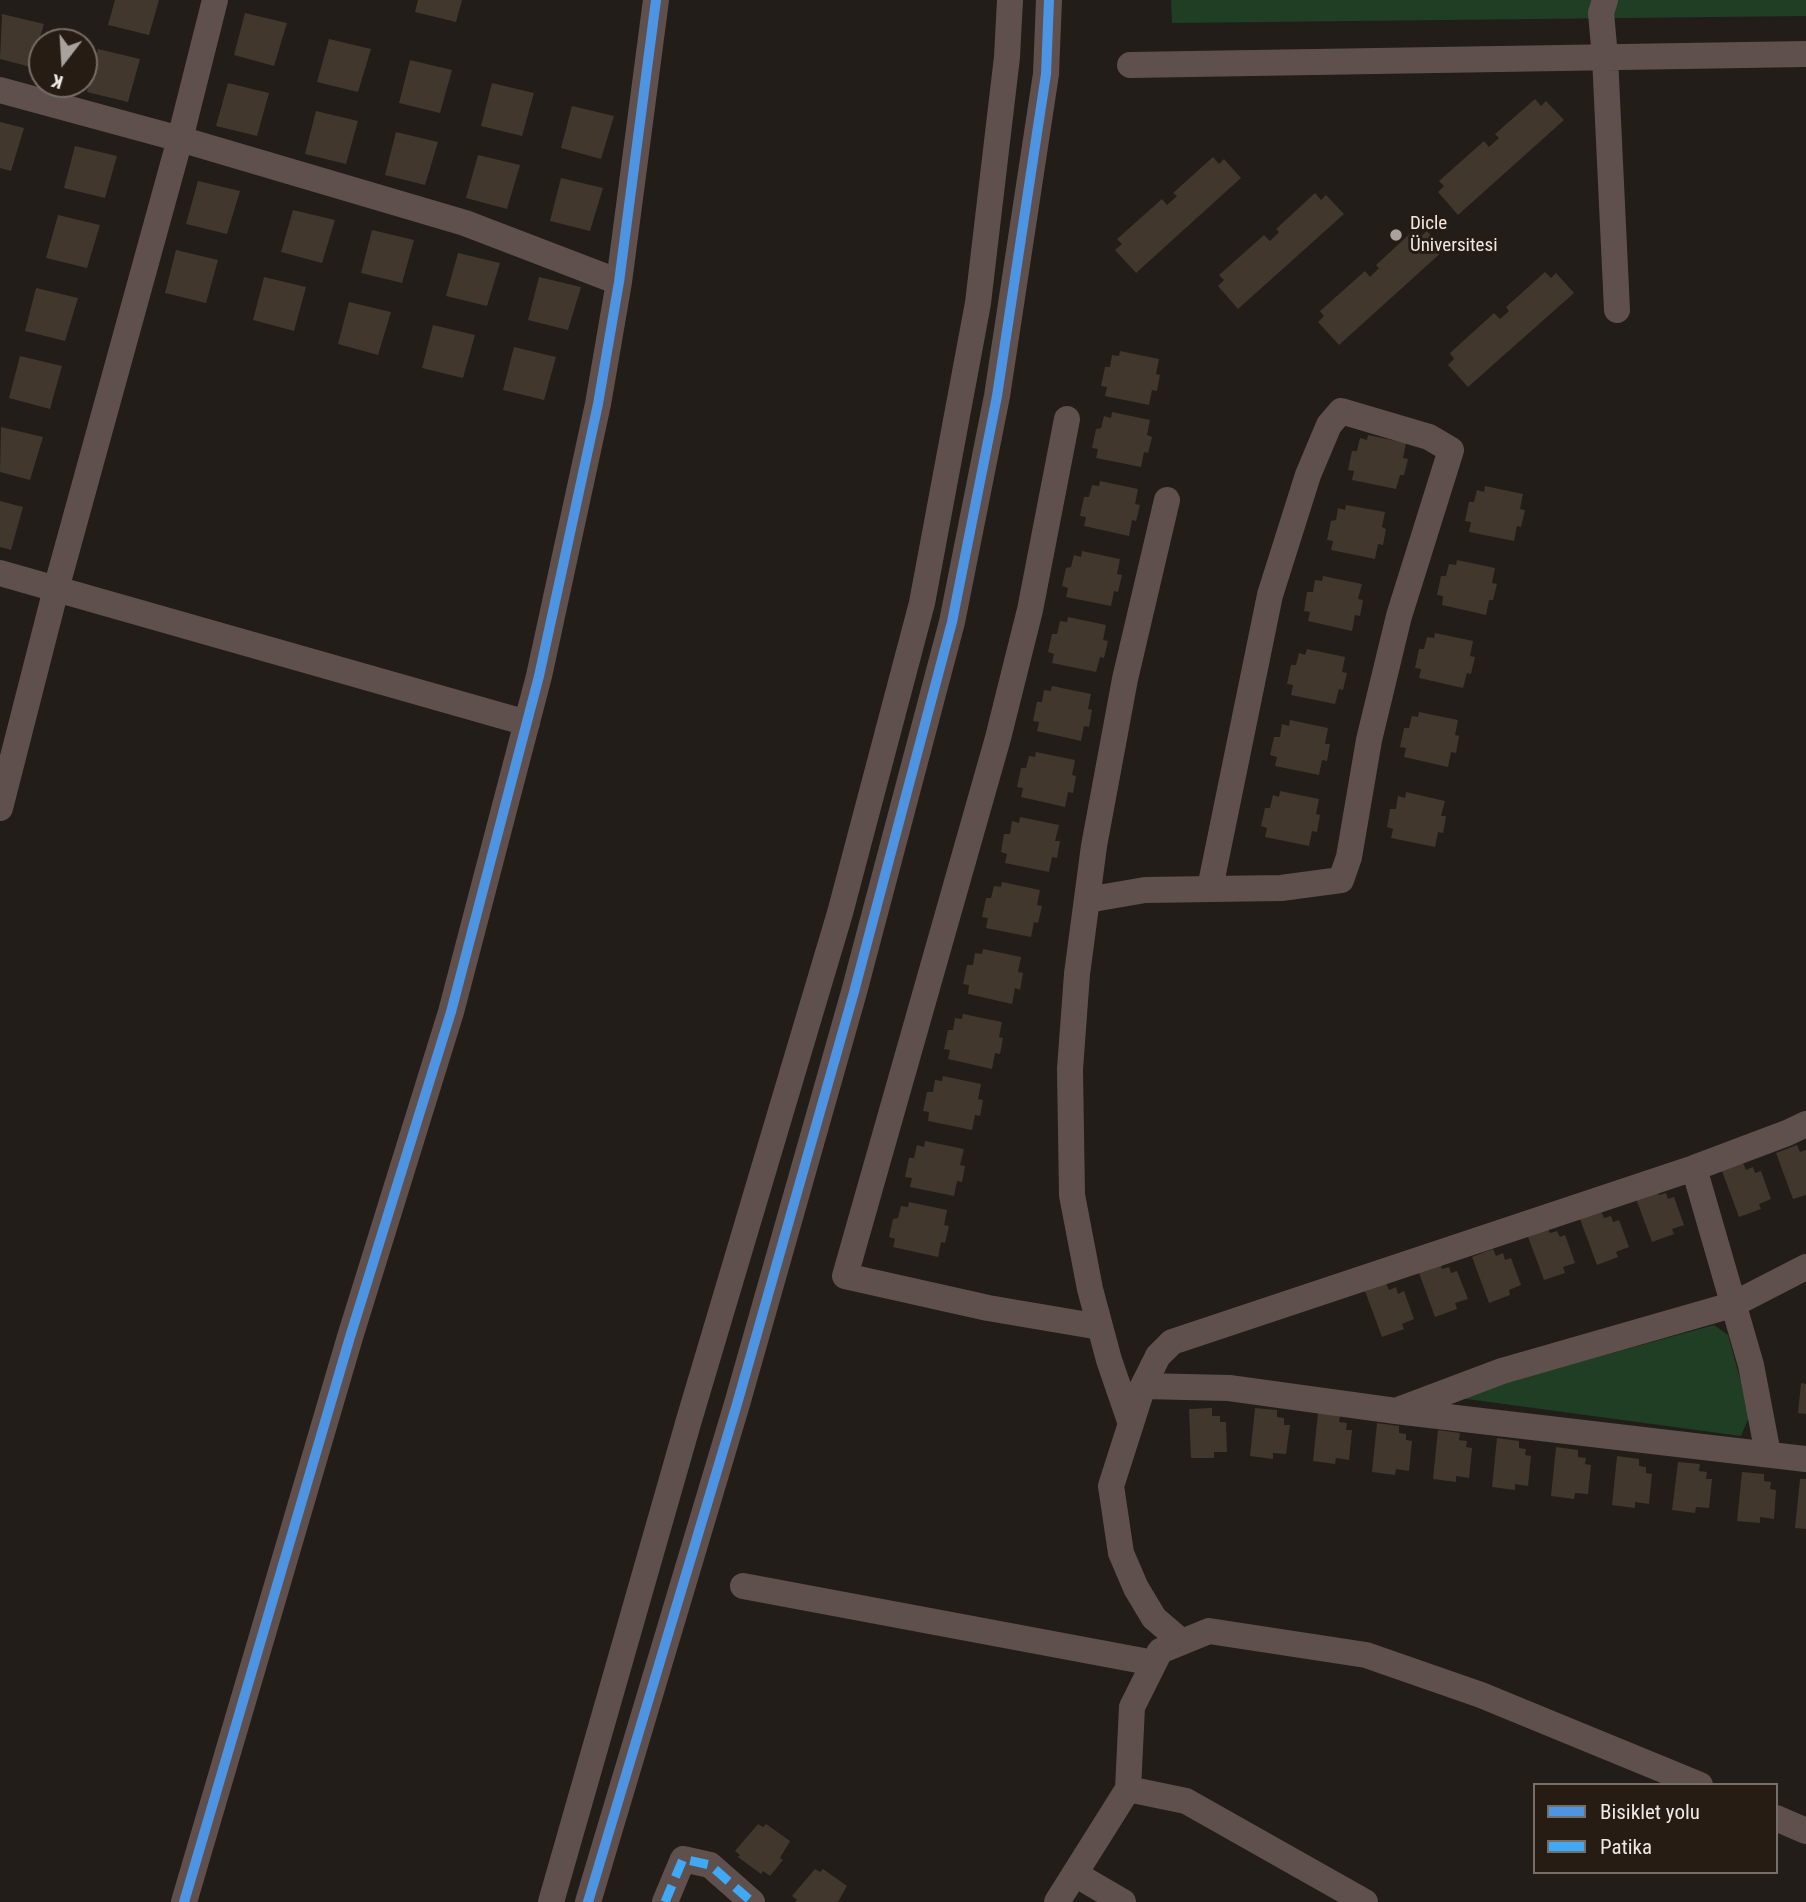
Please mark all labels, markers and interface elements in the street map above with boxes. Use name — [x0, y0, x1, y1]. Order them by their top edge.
north arrow — [28, 28, 98, 98]
text: K — [49, 69, 66, 94]
place label: Dicle Üniversitesi — [1410, 213, 1498, 257]
marker: Dicle Üniversitesi — [1388, 227, 1404, 243]
legend — [1533, 1783, 1778, 1874]
text: Bisiklet yolu — [1600, 1800, 1700, 1824]
text: Patika — [1600, 1835, 1652, 1859]

